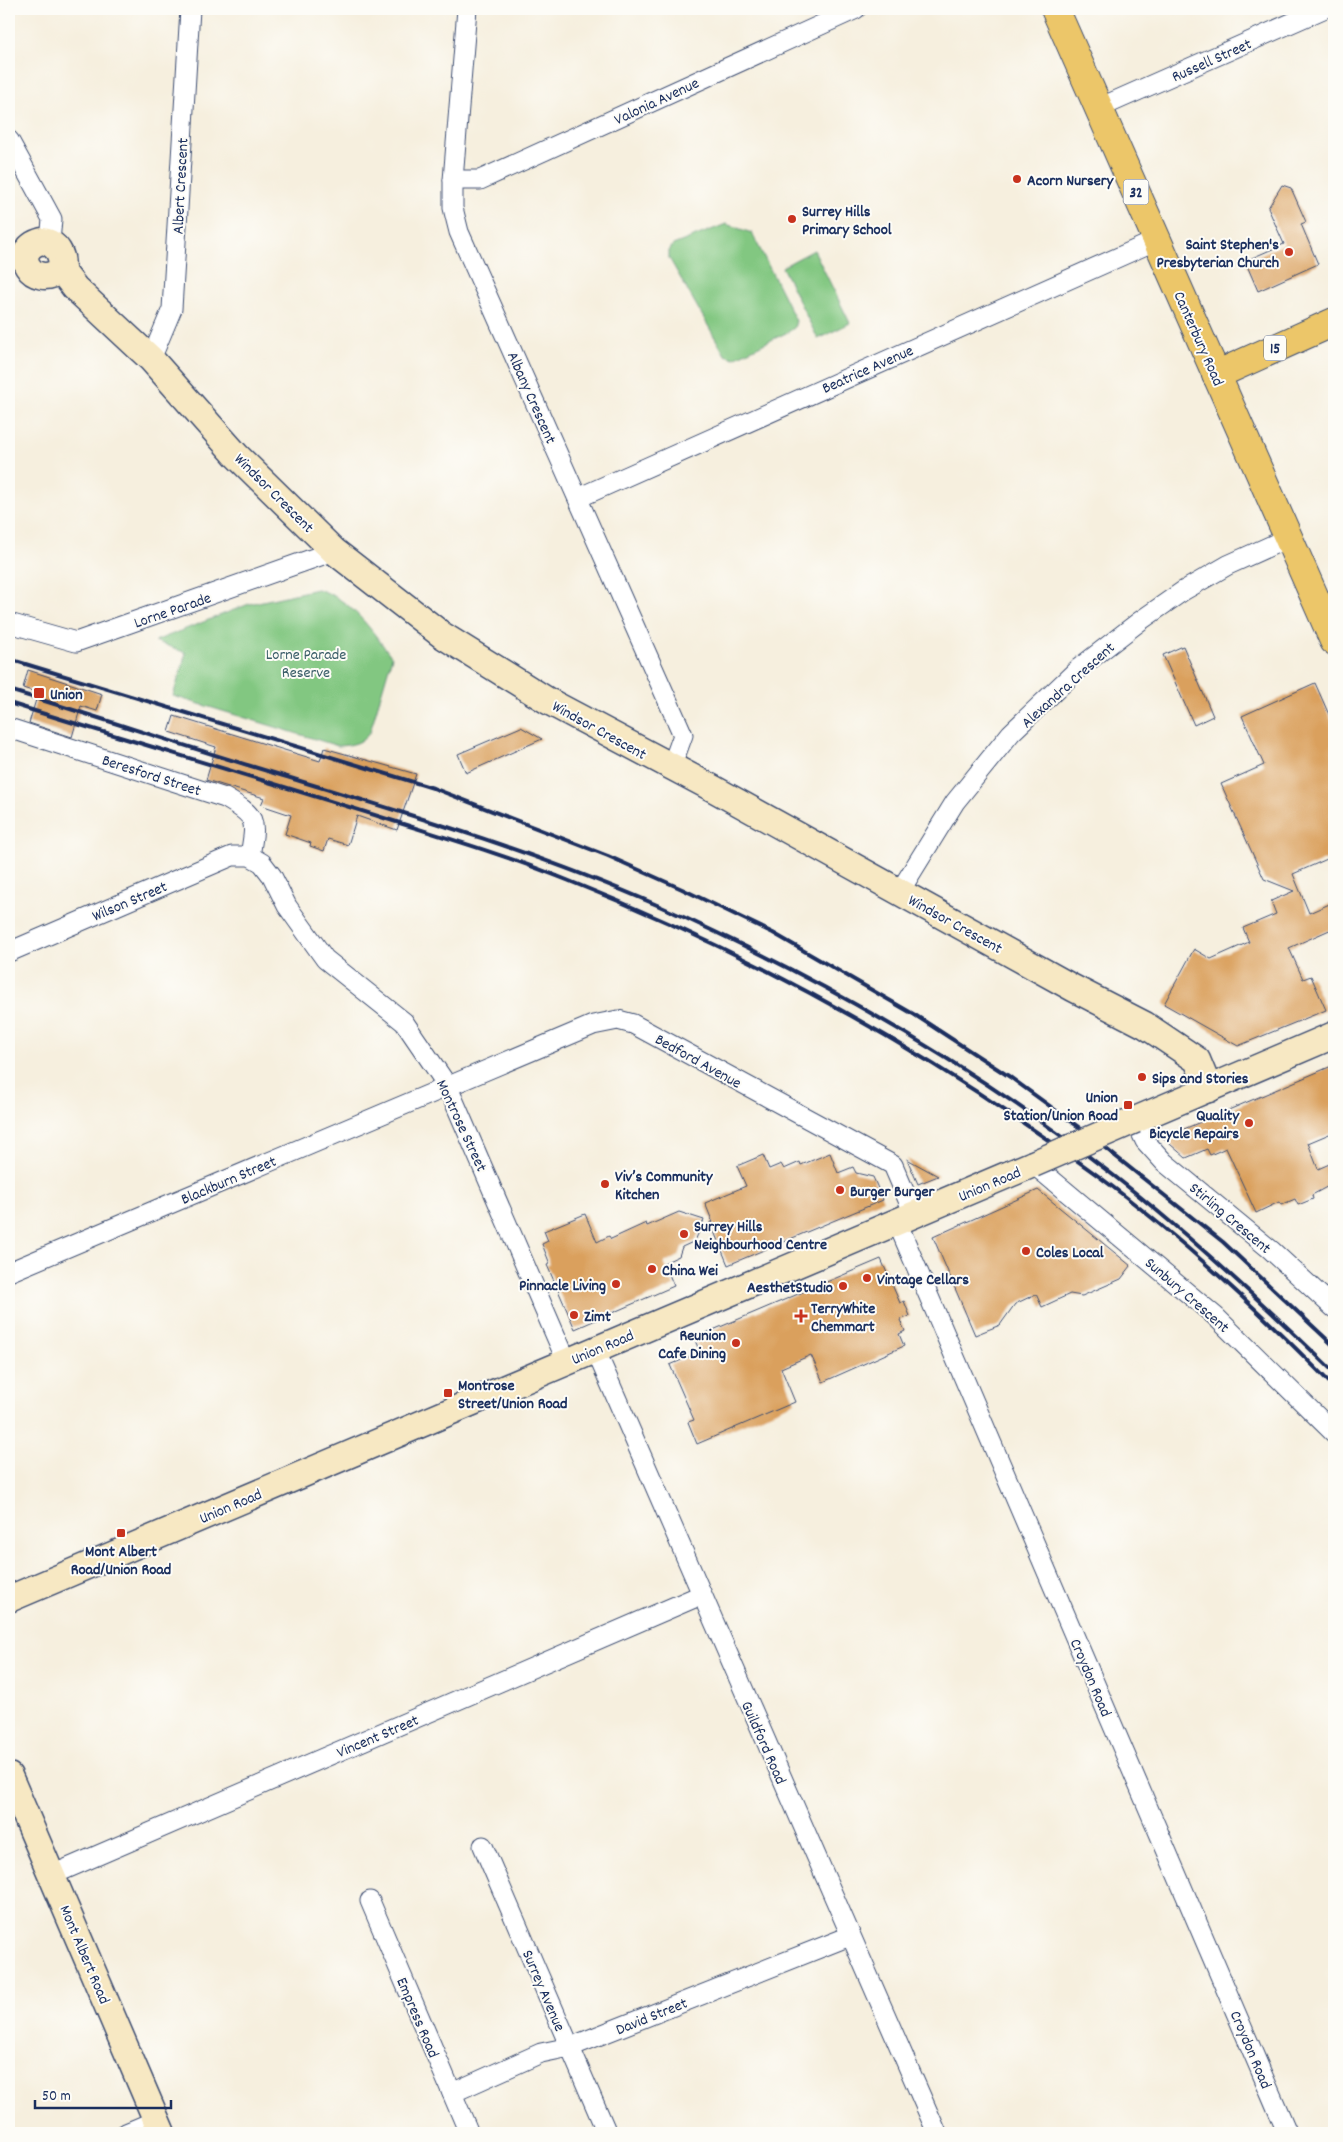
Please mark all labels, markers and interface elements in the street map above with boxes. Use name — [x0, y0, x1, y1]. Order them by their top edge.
street label: Russell Street — [1168, 33, 1256, 89]
street label: Valonia Avenue — [611, 73, 703, 132]
street label: Albert Crescent — [167, 137, 196, 235]
place label: Acorn Nursery — [1027, 170, 1115, 193]
marker: Acorn Nursery — [1011, 173, 1023, 185]
road number: 32 — [1124, 180, 1148, 204]
place label: Surrey Hills Primary School — [802, 201, 892, 242]
marker: Surrey Hills Primary School — [786, 213, 798, 225]
place label: Saint Stephen's Presbyterian Church — [1156, 234, 1279, 275]
marker: Saint Stephen's Presbyterian Church — [1283, 246, 1295, 258]
street label: Canterbury Road — [1167, 288, 1229, 390]
road number: 15 — [1264, 336, 1286, 360]
street label: Beatrice Avenue — [819, 340, 917, 401]
street label: Albany Crescent — [500, 348, 561, 448]
street label: Windsor Crescent — [228, 449, 318, 539]
street label: Lorne Parade — [131, 587, 215, 635]
street label: Alexandra Crescent — [1017, 637, 1121, 734]
park label: Lorne Parade Reserve — [266, 644, 346, 685]
place label: Union — [50, 684, 83, 707]
marker: Union — [32, 686, 46, 700]
street label: Windsor Crescent — [547, 696, 650, 767]
street label: Beresford Street — [99, 750, 204, 803]
street label: Wilson Street — [89, 876, 171, 928]
street label: Windsor Crescent — [903, 890, 1006, 961]
street label: Bedford Avenue — [650, 1029, 745, 1095]
place label: Sips and Stories — [1152, 1068, 1249, 1091]
marker: Sips and Stories — [1136, 1071, 1148, 1083]
street label: Montrose Street — [429, 1076, 492, 1176]
place label: Union Station/Union Road — [1004, 1087, 1118, 1128]
marker: Union Station/Union Road — [1122, 1099, 1134, 1111]
place label: Quality Bicycle Repairs — [1149, 1105, 1241, 1146]
marker: Quality Bicycle Repairs — [1243, 1117, 1255, 1129]
street label: Blackburn Street — [178, 1151, 280, 1212]
street label: Union Road — [955, 1162, 1025, 1209]
place label: Viv’s Community Kitchen — [615, 1166, 714, 1207]
marker: Viv’s Community Kitchen — [599, 1178, 611, 1190]
street label: Stirling Crescent — [1183, 1178, 1276, 1260]
place label: Burger Burger — [850, 1181, 936, 1204]
marker: Burger Burger — [834, 1184, 846, 1196]
place label: Surrey Hills Neighbourhood Centre — [694, 1216, 827, 1257]
marker: Surrey Hills Neighbourhood Centre — [678, 1228, 690, 1240]
place label: Coles Local — [1036, 1242, 1104, 1265]
marker: Coles Local — [1020, 1245, 1032, 1257]
street label: Sunbury Crescent — [1139, 1253, 1234, 1339]
place label: China Wei — [662, 1260, 718, 1283]
marker: China Wei — [646, 1263, 658, 1275]
place label: Vintage Cellars — [877, 1269, 969, 1292]
marker: Vintage Cellars — [861, 1272, 873, 1284]
place label: Pinnacle Living — [519, 1275, 606, 1298]
place label: AesthetStudio — [747, 1277, 833, 1300]
marker: Pinnacle Living — [610, 1278, 622, 1290]
marker: AesthetStudio — [837, 1280, 849, 1292]
place label: TerryWhite Chemmart — [811, 1298, 875, 1339]
place label: Zimt — [584, 1306, 611, 1329]
marker: Zimt — [568, 1309, 580, 1321]
marker: TerryWhite Chemmart — [795, 1310, 807, 1322]
street label: Union Road — [568, 1325, 638, 1372]
place label: Reunion Cafe Dining — [658, 1325, 726, 1366]
marker: Reunion Cafe Dining — [730, 1337, 742, 1349]
place label: Montrose Street/Union Road — [458, 1375, 568, 1416]
marker: Montrose Street/Union Road — [442, 1387, 454, 1399]
street label: Union Road — [196, 1484, 266, 1531]
marker: Mont Albert Road/Union Road — [115, 1527, 127, 1539]
place label: Mont Albert Road/Union Road — [71, 1541, 171, 1582]
street label: Croydon Road — [1063, 1635, 1117, 1721]
street label: Guildford Road — [734, 1698, 791, 1788]
street label: Vincent Street — [333, 1710, 423, 1765]
street label: Mont Albert Road — [53, 1902, 115, 2008]
street label: Surrey Avenue — [515, 1947, 570, 2035]
street label: Empress Road — [389, 1974, 444, 2062]
street label: David Street — [613, 1992, 691, 2042]
street label: Croydon Road — [1223, 2007, 1277, 2093]
scale bar — [35, 2077, 171, 2109]
text: 50 m — [42, 2086, 71, 2108]

